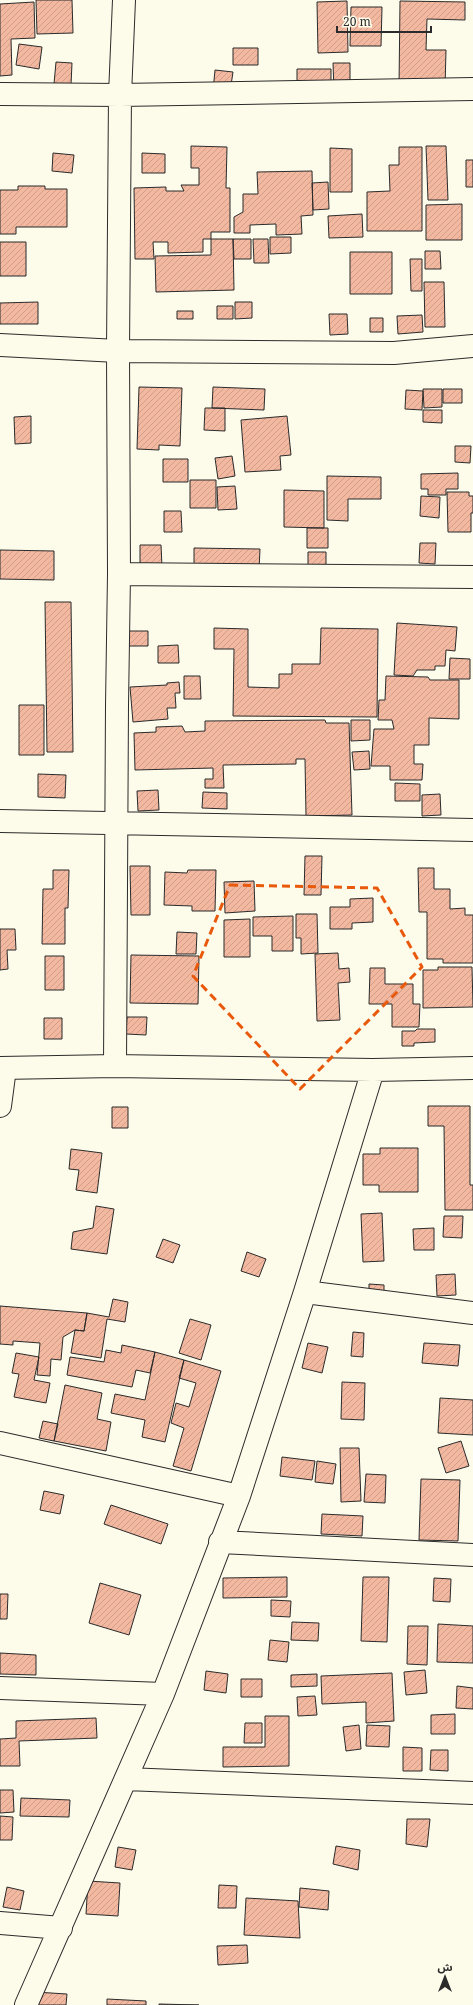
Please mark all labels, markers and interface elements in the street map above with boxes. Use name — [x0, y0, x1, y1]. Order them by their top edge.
scale bar — [337, 8, 431, 34]
text: 20 m — [343, 13, 371, 30]
north arrow — [425, 1957, 465, 1997]
text: ش — [437, 1959, 453, 1974]

